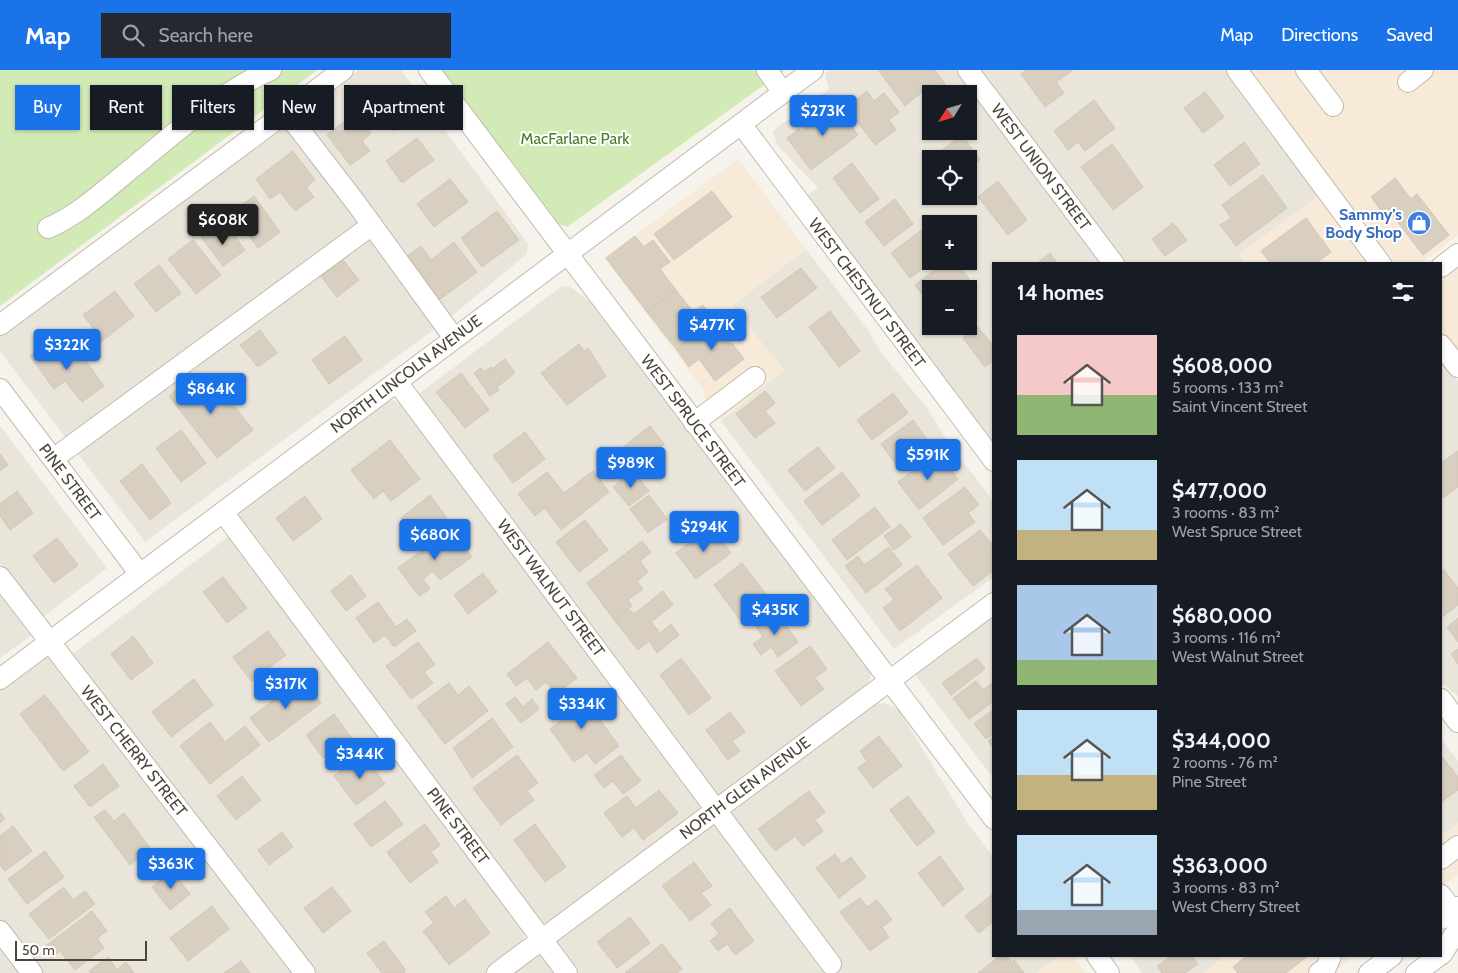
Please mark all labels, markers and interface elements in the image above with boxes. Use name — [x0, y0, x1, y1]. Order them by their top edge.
search box — [101, 13, 451, 58]
text: Map — [25, 21, 71, 50]
icon: search — [119, 21, 147, 49]
text: Search here — [159, 24, 253, 47]
text: Map — [1220, 24, 1253, 46]
text: Directions — [1281, 24, 1358, 46]
text: Saved — [1386, 24, 1433, 46]
chip: Buy — [15, 85, 80, 130]
chip: Rent — [90, 85, 162, 130]
chip: Filters — [172, 85, 254, 130]
chip: New — [264, 85, 334, 130]
chip: Apartment — [344, 85, 463, 130]
north arrow — [922, 85, 978, 140]
map controls — [922, 85, 977, 335]
pin: $273K — [788, 94, 858, 137]
street label: WEST UNION STREET — [987, 100, 1095, 234]
text: $273K — [801, 101, 845, 120]
park label: MacFarlane Park — [521, 129, 630, 148]
button: locate — [922, 150, 977, 205]
pin: $608K — [188, 204, 258, 246]
place label: Sammy's Body Shop — [1325, 205, 1402, 242]
text: $608K — [198, 210, 248, 229]
shop icon: Sammy's Body Shop — [1406, 210, 1432, 236]
street label: WEST CHESTNUT STREET — [805, 215, 930, 372]
button: + — [922, 215, 977, 270]
icon: filters — [1389, 278, 1417, 306]
button: − — [922, 280, 977, 335]
text: 14 homes — [1017, 280, 1104, 305]
pin: $477K — [677, 308, 747, 351]
street label: NORTH LINCOLN AVENUE — [327, 311, 485, 437]
text: $477K — [689, 315, 735, 334]
pin: $322K — [32, 328, 102, 371]
text: $322K — [45, 335, 89, 354]
street label: WEST SPRUCE STREET — [637, 351, 749, 492]
text: $608,000 — [1172, 353, 1273, 378]
icon: home — [1057, 355, 1117, 415]
pin: $864K — [176, 372, 246, 415]
text: 5 rooms · 133 m² — [1172, 378, 1284, 397]
text: $864K — [187, 379, 235, 398]
text: Saint Vincent Street — [1172, 397, 1307, 416]
pin: $591K — [893, 438, 963, 481]
street label: PINE STREET — [35, 440, 105, 524]
text: $591K — [907, 445, 949, 464]
pin: $989K — [596, 446, 666, 489]
text: $989K — [608, 453, 654, 472]
text: $477,000 — [1172, 478, 1267, 503]
icon: home — [1057, 480, 1117, 540]
text: 3 rooms · 83 m² — [1172, 503, 1280, 522]
pin: $294K — [669, 510, 739, 553]
street label: WEST WALNUT STREET — [493, 516, 609, 661]
text: $294K — [681, 517, 727, 536]
pin: $680K — [400, 518, 470, 561]
text: West Spruce Street — [1172, 522, 1302, 541]
text: $680K — [410, 525, 460, 544]
pin: $435K — [740, 594, 810, 636]
text: $435K — [752, 600, 798, 619]
text: $680,000 — [1172, 603, 1272, 628]
icon: home — [1057, 605, 1117, 665]
text: 3 rooms · 116 m² — [1172, 628, 1281, 647]
text: West Walnut Street — [1172, 647, 1304, 666]
pin: $317K — [251, 668, 321, 710]
text: $317K — [265, 674, 307, 693]
street label: WEST CHERRY STREET — [77, 682, 191, 821]
pin: $334K — [547, 688, 617, 730]
text: $334K — [559, 694, 605, 713]
text: $344,000 — [1172, 728, 1271, 753]
icon: home — [1057, 730, 1117, 790]
street label: NORTH GLEN AVENUE — [676, 733, 814, 843]
pin: $344K — [325, 738, 395, 780]
text: $344K — [336, 744, 384, 763]
text: 2 rooms · 76 m² — [1172, 753, 1278, 772]
text: Pine Street — [1172, 772, 1246, 791]
street label: PINE STREET — [423, 784, 493, 868]
pin: $363K — [136, 848, 206, 890]
text: $363,000 — [1172, 853, 1268, 878]
text: $363K — [148, 854, 194, 873]
icon: home — [1057, 855, 1117, 915]
text: 3 rooms · 83 m² — [1172, 878, 1280, 897]
text: West Cherry Street — [1172, 897, 1300, 916]
scale bar — [15, 938, 148, 961]
text: 50 m — [22, 941, 55, 959]

